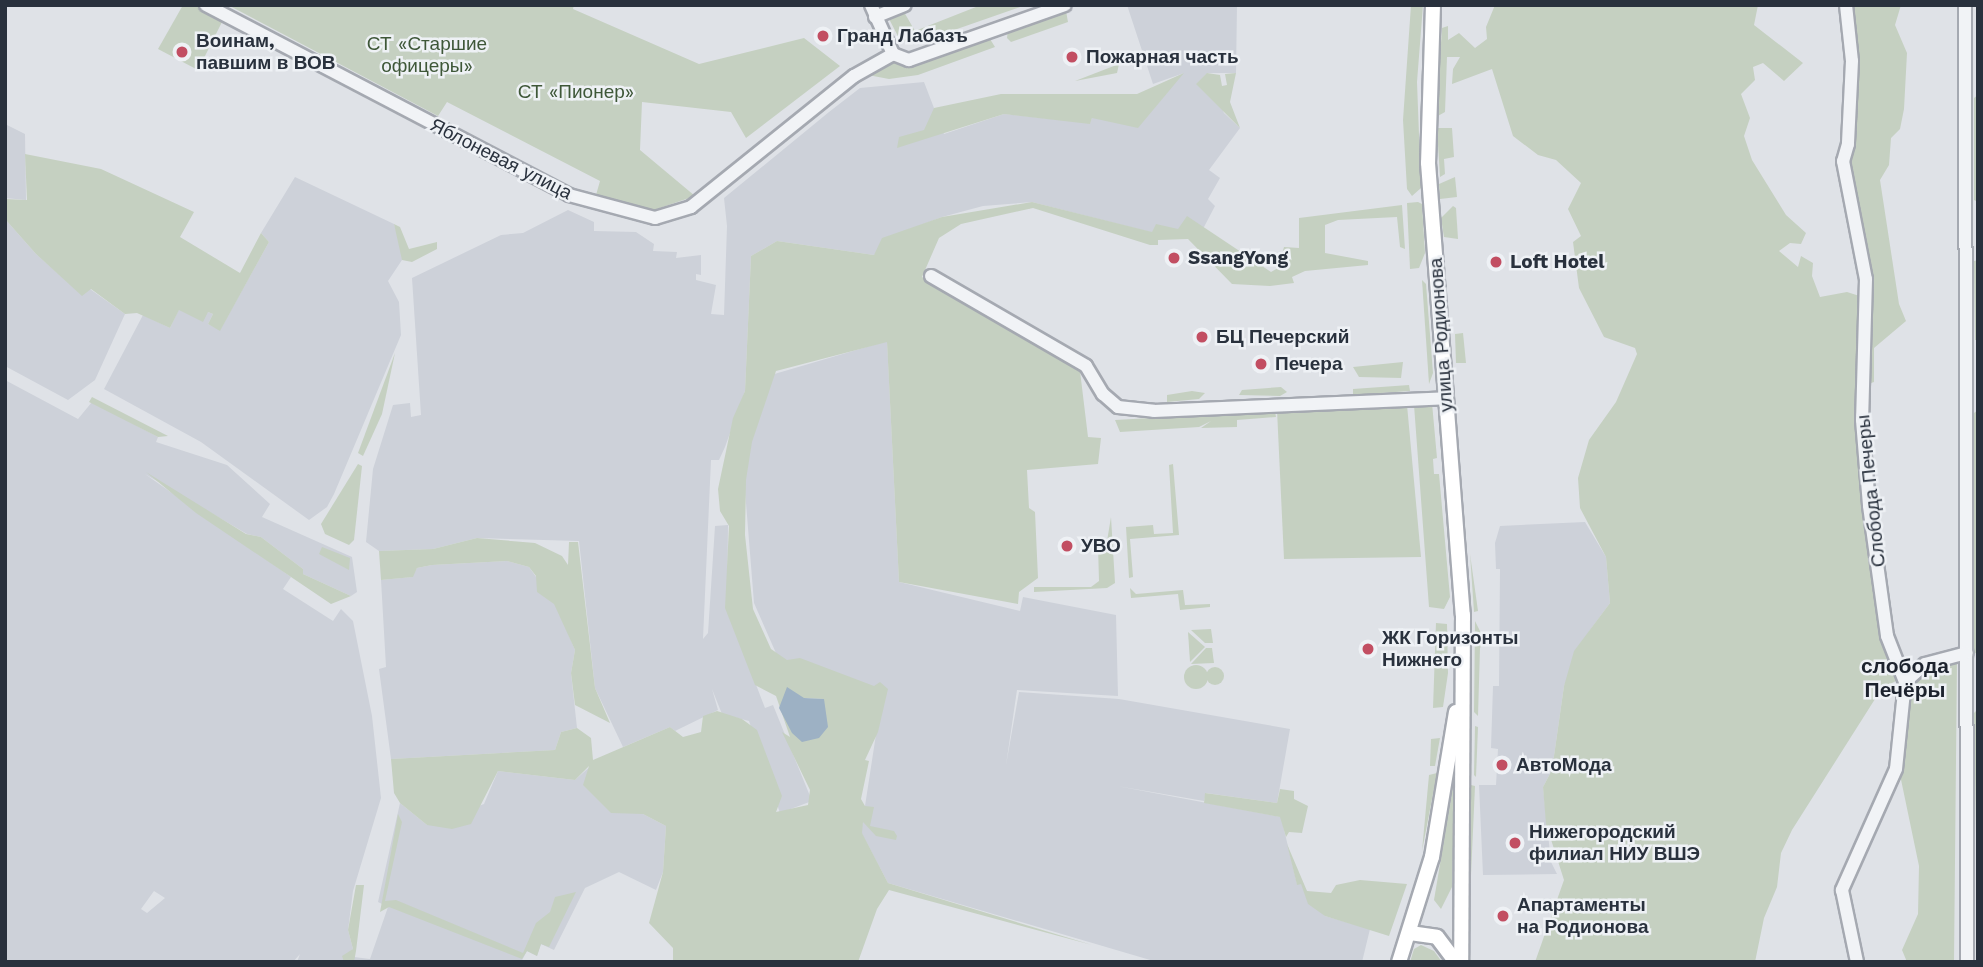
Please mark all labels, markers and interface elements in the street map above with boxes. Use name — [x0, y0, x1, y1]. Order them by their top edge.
place label: Гранд Лабазъ — [837, 25, 968, 47]
marker: Гранд Лабазъ — [815, 28, 831, 44]
place label: Воинам, павшим в ВОВ — [196, 30, 336, 74]
park label: СТ «Старшие офицеры» — [367, 33, 487, 77]
marker: Воинам, павшим в ВОВ — [174, 44, 190, 60]
place label: Пожарная часть — [1086, 46, 1239, 68]
marker: Пожарная часть — [1064, 49, 1080, 65]
park label: СТ «Пионер» — [518, 81, 634, 103]
street label: Яблоневая улица — [426, 113, 576, 205]
place label: SsangYong — [1188, 247, 1288, 269]
marker: SsangYong — [1166, 250, 1182, 266]
place label: Loft Hotel — [1510, 251, 1604, 273]
marker: Loft Hotel — [1488, 254, 1504, 270]
street label: улица Родионова — [1424, 257, 1458, 413]
place label: БЦ Печерский — [1216, 326, 1349, 348]
marker: БЦ Печерский — [1194, 329, 1210, 345]
place label: Печера — [1275, 353, 1343, 375]
marker: Печера — [1253, 356, 1269, 372]
street label: Слобода Печеры — [1852, 414, 1890, 568]
place label: УВО — [1081, 535, 1121, 557]
marker: УВО — [1059, 538, 1075, 554]
place label: ЖК Горизонты Нижнего — [1382, 627, 1519, 671]
marker: ЖК Горизонты Нижнего — [1360, 641, 1376, 657]
district label: слобода Печёры — [1861, 653, 1949, 703]
place label: АвтоМода — [1516, 754, 1612, 776]
marker: АвтоМода — [1494, 757, 1510, 773]
place label: Нижегородский филиал НИУ ВШЭ — [1529, 821, 1700, 865]
marker: Нижегородский филиал НИУ ВШЭ — [1507, 835, 1523, 851]
place label: Апартаменты на Родионова — [1517, 894, 1648, 938]
marker: Апартаменты на Родионова — [1495, 908, 1511, 924]

